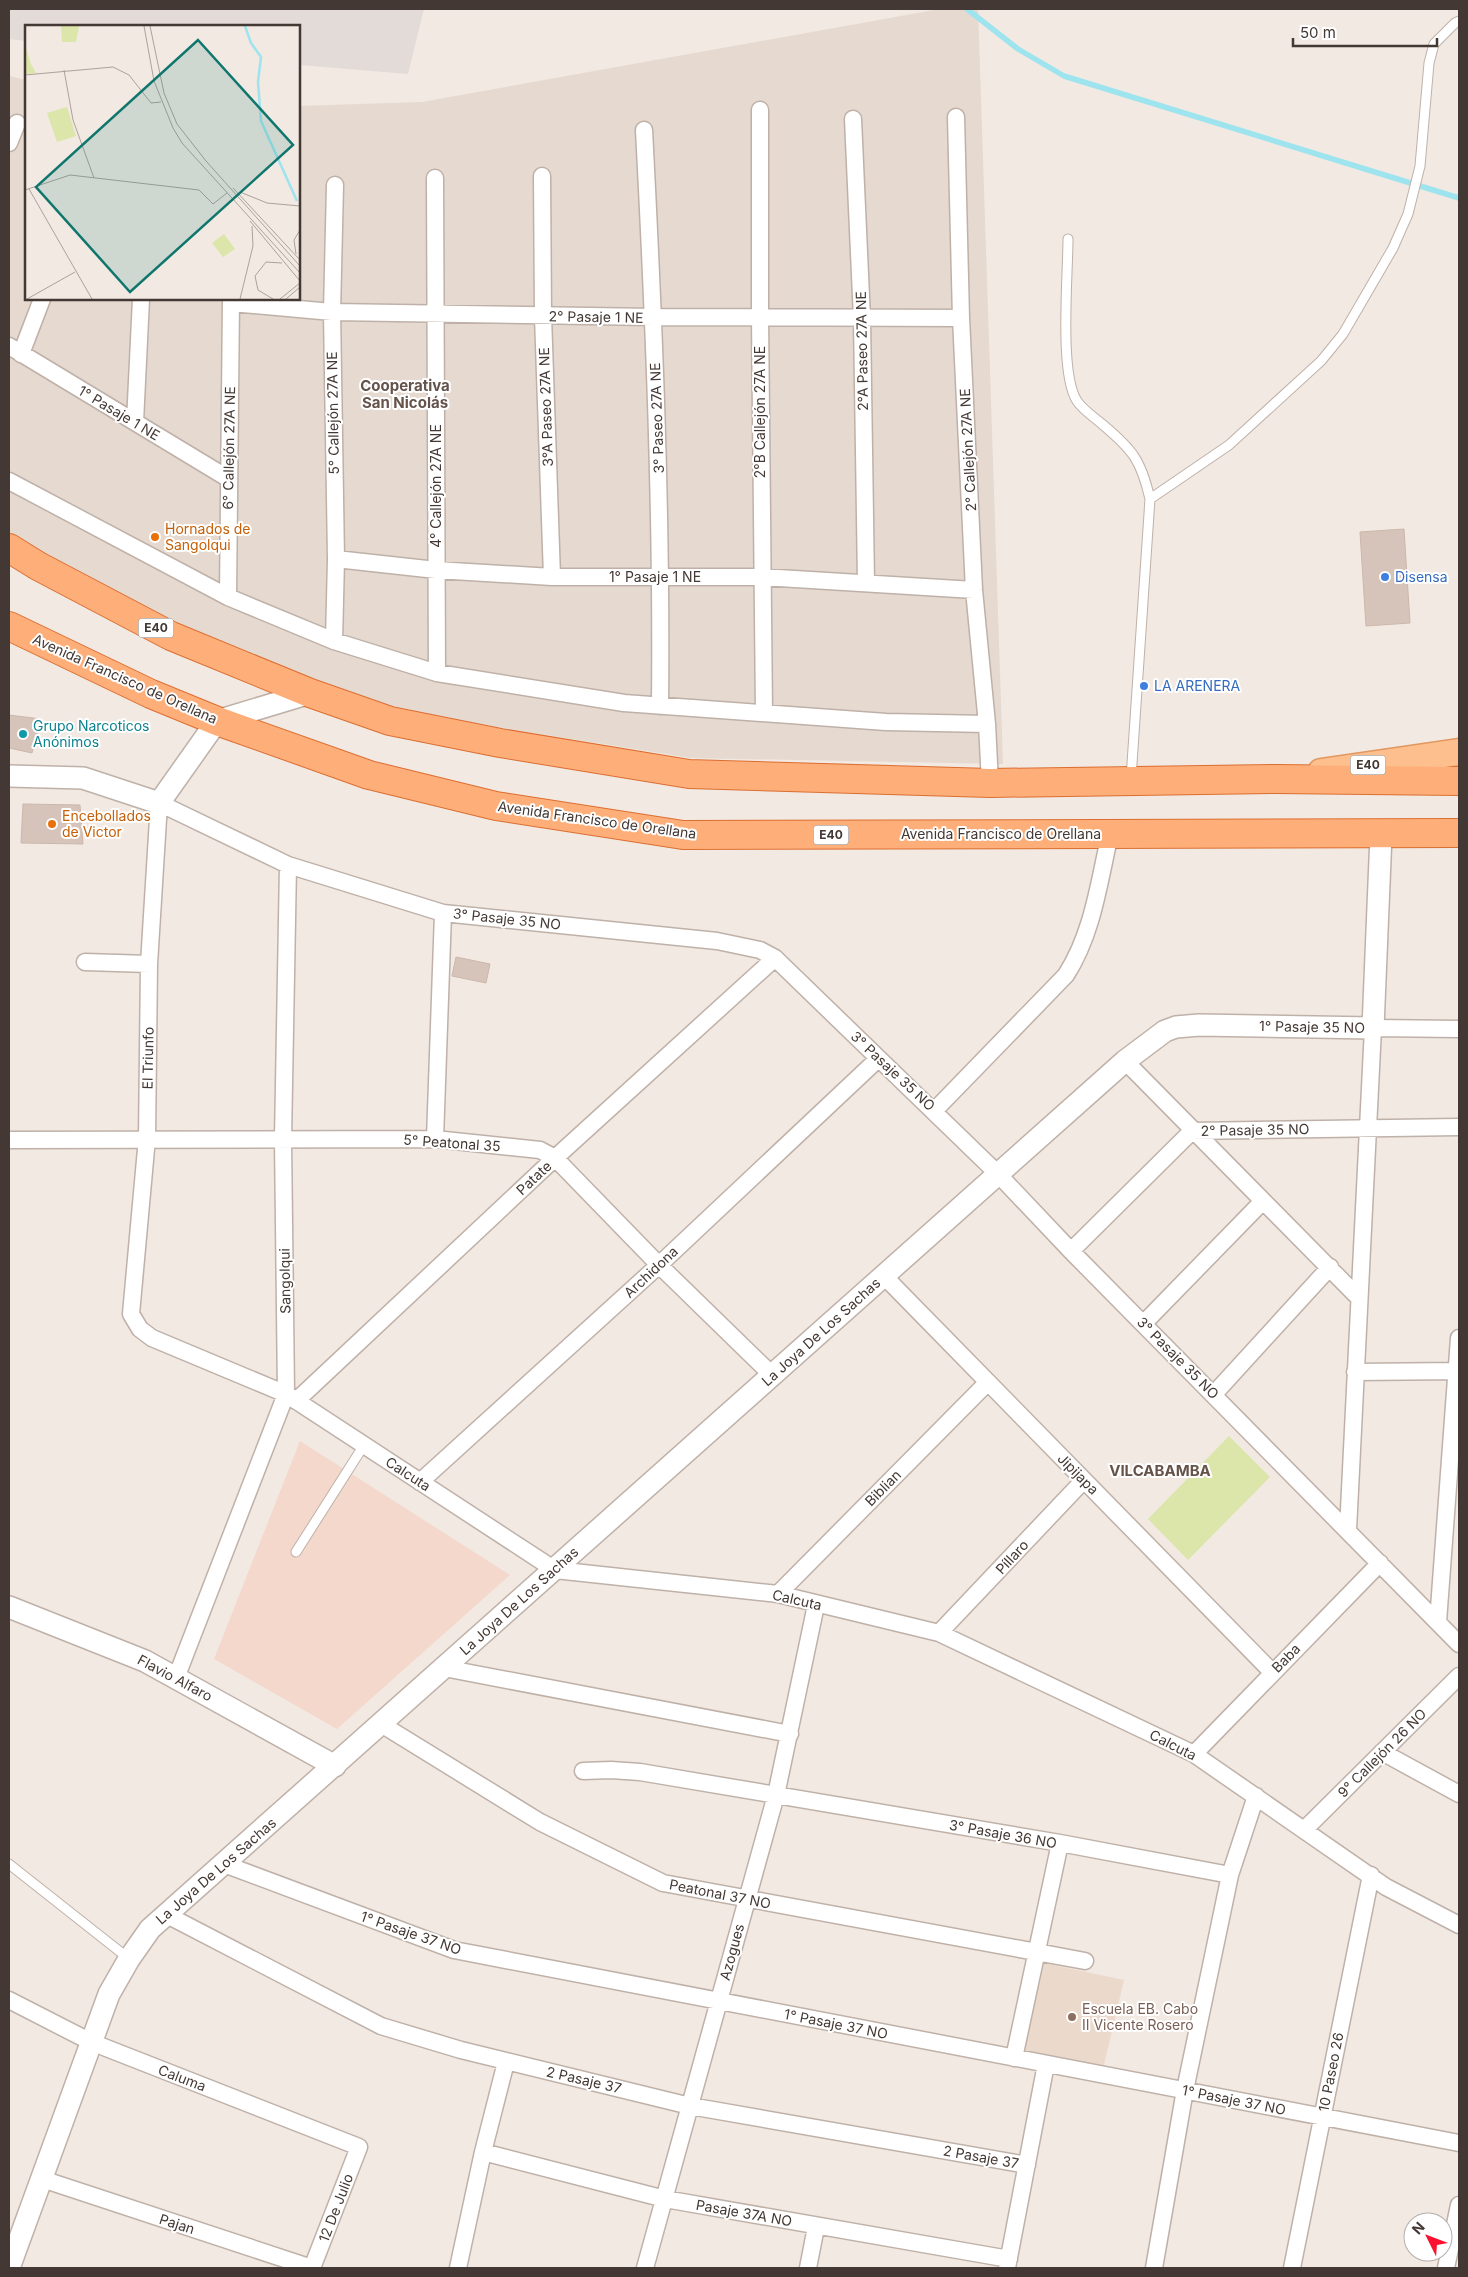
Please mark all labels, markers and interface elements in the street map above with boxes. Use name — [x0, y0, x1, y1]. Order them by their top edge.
scale bar — [1293, 15, 1437, 47]
text: 50 m — [1300, 23, 1336, 42]
inset map — [25, 25, 300, 300]
street label: 2°A Paseo 27A NE — [852, 291, 871, 411]
street label: 2° Pasaje 1 NE — [548, 307, 644, 326]
street label: 2°B Callejón 27A NE — [751, 346, 768, 478]
street label: 3°A Paseo 27A NE — [535, 347, 556, 467]
street label: 5° Callejón 27A NE — [323, 351, 342, 475]
street label: 3° Paseo 27A NE — [646, 362, 667, 474]
district label: Cooperativa San Nicolás — [360, 376, 450, 412]
street label: 1° Pasaje 1 NE — [75, 382, 163, 444]
street label: 6° Callejón 27A NE — [219, 386, 238, 510]
street label: 2° Callejón 27A NE — [956, 388, 979, 512]
street label: 4° Callejón 27A NE — [427, 424, 444, 548]
place label: Hornados de Sangolqui — [165, 520, 250, 553]
marker: Hornados de Sangolqui — [149, 531, 161, 543]
street label: 1° Pasaje 1 NE — [609, 568, 701, 585]
place label: Disensa — [1395, 568, 1448, 585]
marker: Disensa — [1379, 571, 1391, 583]
road number: E40 — [138, 618, 174, 638]
street label: Avenida Francisco de Orellana — [30, 630, 220, 727]
place label: LA ARENERA — [1154, 677, 1241, 694]
marker: LA ARENERA — [1138, 680, 1150, 692]
place label: Grupo Narcoticos Anónimos — [33, 717, 150, 750]
marker: Grupo Narcoticos Anónimos — [17, 728, 29, 740]
road number: E40 — [1350, 756, 1386, 774]
street label: Avenida Francisco de Orellana — [497, 797, 697, 842]
place label: Encebollados de Victor — [62, 807, 151, 840]
marker: Encebollados de Victor — [46, 818, 58, 830]
street label: Avenida Francisco de Orellana — [901, 825, 1101, 842]
road number: E40 — [814, 826, 848, 844]
street label: 3° Pasaje 35 NO — [452, 904, 562, 933]
street label: 1° Pasaje 35 NO — [1259, 1017, 1365, 1036]
street label: El Triunfo — [138, 1027, 157, 1089]
street label: 3° Pasaje 35 NO — [848, 1027, 939, 1114]
street label: 2° Pasaje 35 NO — [1200, 1120, 1310, 1139]
street label: 5° Peatonal 35 — [403, 1131, 501, 1154]
street label: Patate — [513, 1157, 555, 1198]
street label: Archidona — [620, 1242, 681, 1301]
street label: Sangolqui — [275, 1248, 294, 1314]
street label: La Joya De Los Sachas — [758, 1274, 883, 1389]
street label: 3° Pasaje 35 NO — [1134, 1313, 1223, 1402]
street label: Jipijapa — [1054, 1450, 1102, 1498]
street label: Calcuta — [383, 1453, 434, 1494]
district label: VILCABAMBA — [1109, 1461, 1211, 1480]
street label: Biblian — [861, 1466, 904, 1509]
street label: Píllaro — [992, 1536, 1032, 1577]
street label: La Joya De Los Sachas — [456, 1543, 581, 1658]
street label: Calcuta — [771, 1586, 824, 1613]
street label: Baba — [1268, 1640, 1304, 1676]
street label: Flavio Alfaro — [135, 1651, 216, 1704]
street label: 9° Callejón 26 NO — [1334, 1705, 1430, 1801]
street label: Calcuta — [1147, 1726, 1199, 1764]
street label: La Joya De Los Sachas — [152, 1814, 279, 1927]
street label: 3° Pasaje 36 NO — [948, 1816, 1058, 1851]
street label: Peatonal 37 NO — [668, 1875, 772, 1912]
street label: 1° Pasaje 37 NO — [359, 1907, 464, 1958]
street label: Azogues — [716, 1922, 747, 1982]
place label: Escuela EB. Cabo II Vicente Rosero — [1082, 2000, 1198, 2033]
street label: 1° Pasaje 37 NO — [783, 2005, 889, 2042]
marker: Escuela EB. Cabo II Vicente Rosero — [1066, 2011, 1078, 2023]
street label: 10 Paseo 26 — [1314, 2031, 1347, 2113]
street label: Caluma — [156, 2061, 209, 2094]
street label: 2 Pasaje 37 — [545, 2063, 623, 2096]
street label: 1° Pasaje 37 NO — [1181, 2081, 1287, 2118]
street label: 2 Pasaje 37 — [942, 2141, 1020, 2172]
street label: 12 De Julio — [315, 2171, 356, 2244]
street label: Pasaje 37A NO — [695, 2196, 794, 2229]
street label: Pajan — [157, 2210, 197, 2237]
north arrow — [1403, 2212, 1453, 2262]
text: N — [1408, 2218, 1428, 2238]

